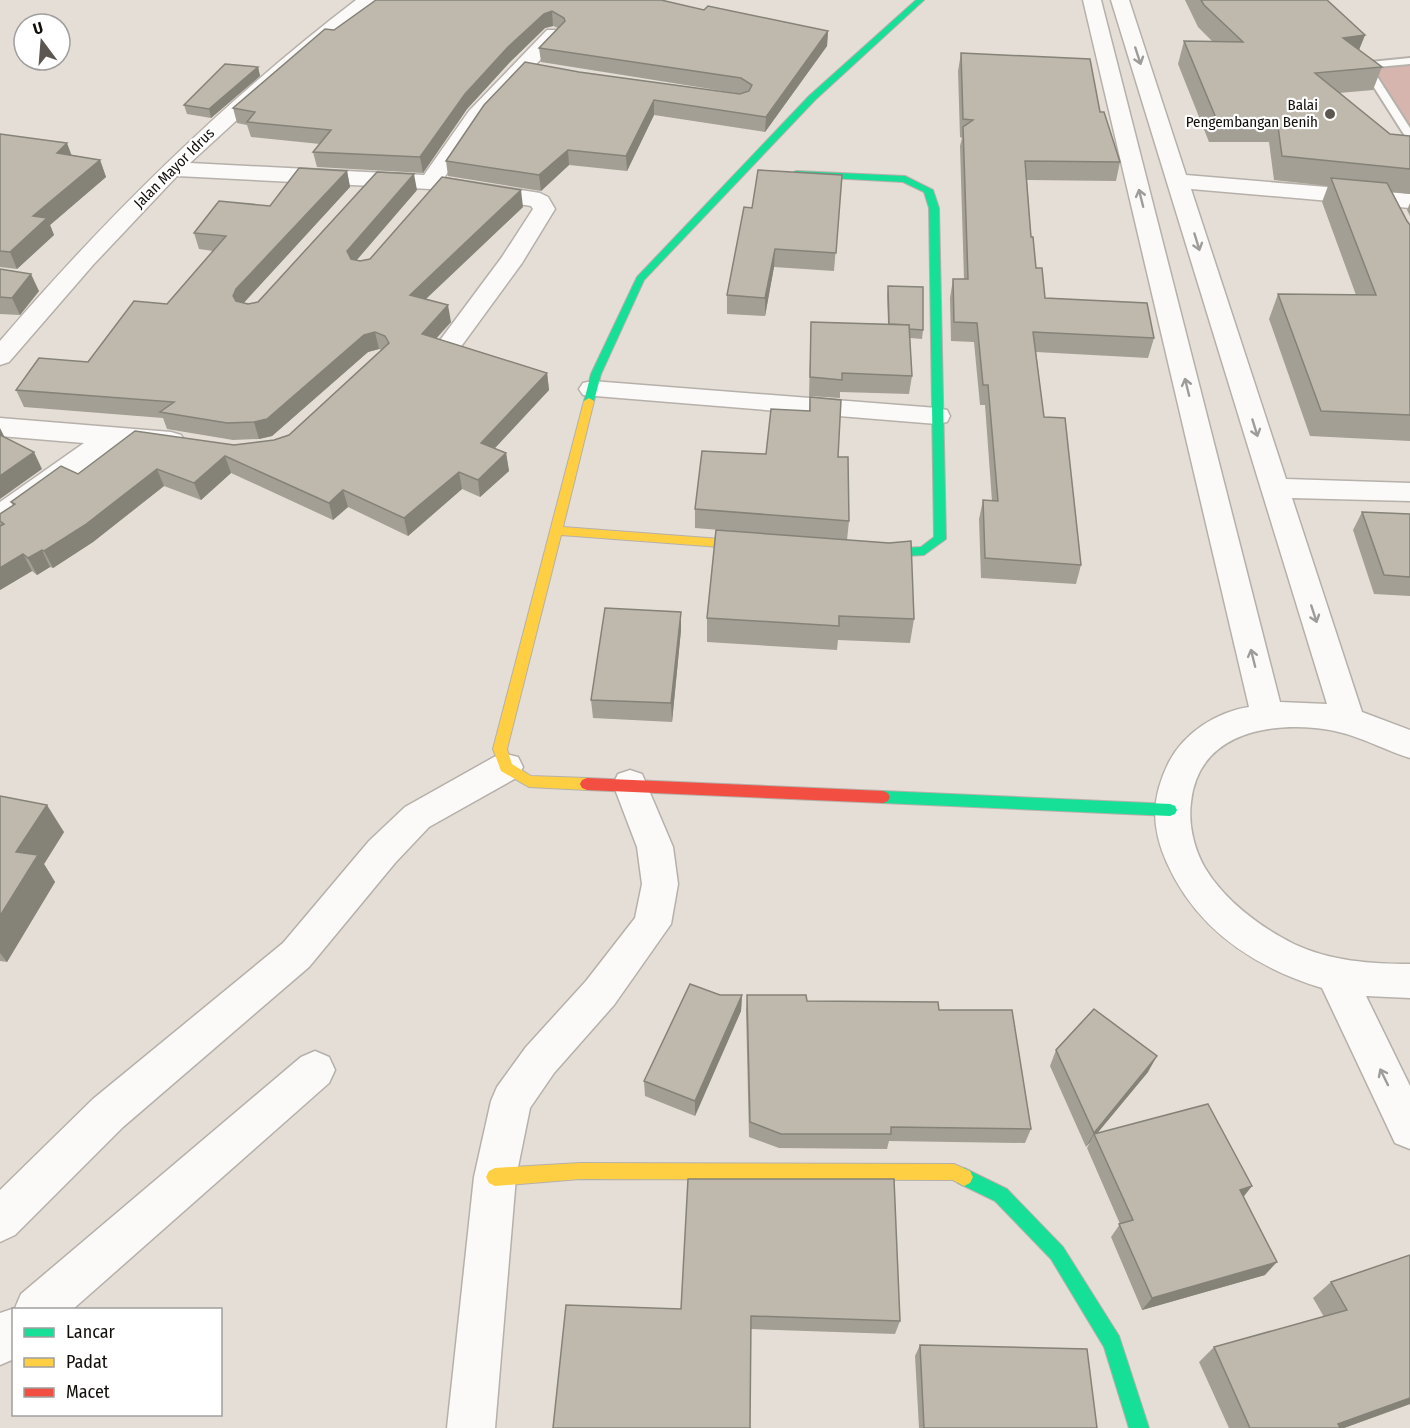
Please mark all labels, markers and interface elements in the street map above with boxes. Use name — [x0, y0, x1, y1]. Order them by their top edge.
north arrow — [12, 12, 72, 72]
text: U — [31, 18, 45, 38]
one-way arrow — [1133, 46, 1144, 65]
place label: Balai Pengembangan Benih — [1186, 96, 1318, 131]
marker: Balai Pengembangan Benih — [1323, 107, 1337, 121]
street label: Jalan Mayor Idrus — [130, 124, 218, 212]
one-way arrow — [1134, 188, 1146, 207]
one-way arrow — [1192, 232, 1203, 251]
one-way arrow — [1181, 378, 1193, 397]
one-way arrow — [1251, 418, 1262, 437]
one-way arrow — [1309, 604, 1320, 623]
one-way arrow — [1247, 649, 1259, 668]
one-way arrow — [1378, 1068, 1390, 1086]
legend — [12, 1308, 222, 1416]
text: Lancar — [66, 1321, 115, 1343]
text: Padat — [66, 1351, 108, 1373]
text: Macet — [66, 1381, 110, 1403]

